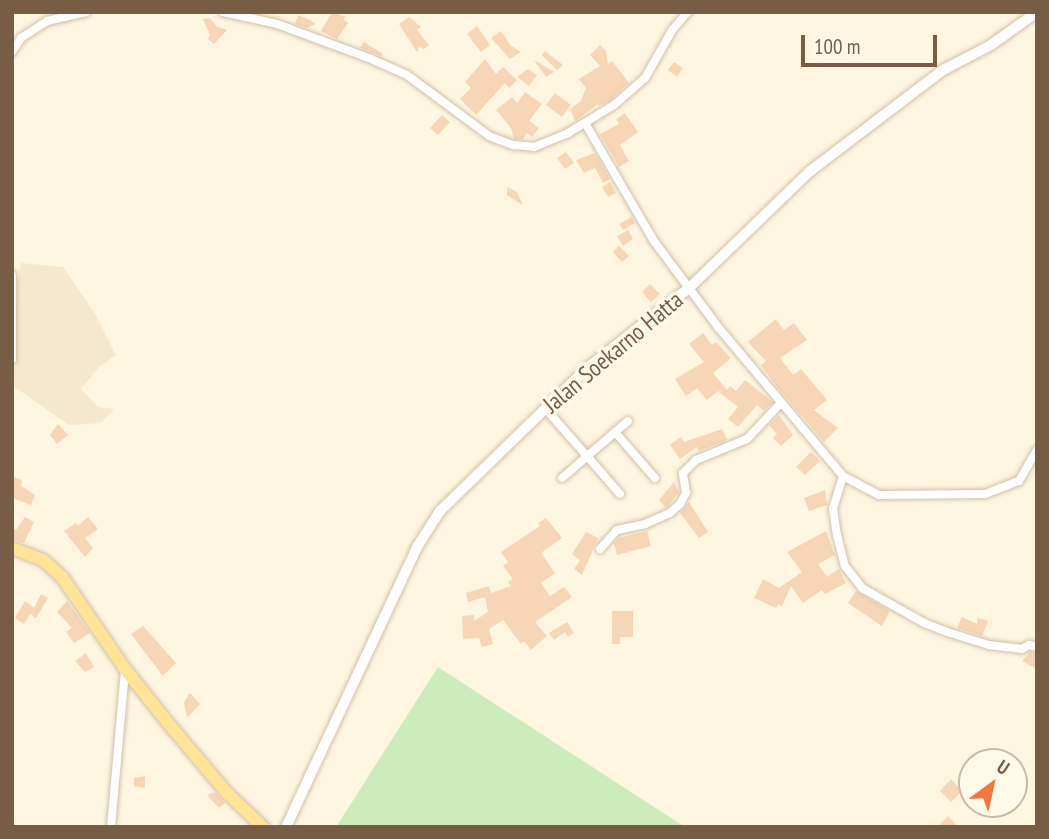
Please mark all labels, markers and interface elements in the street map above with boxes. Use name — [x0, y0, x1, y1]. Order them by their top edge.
scale bar — [804, 21, 940, 65]
text: 100 m — [814, 33, 860, 60]
street label: Jalan Soekarno Hatta — [537, 285, 689, 419]
north arrow — [958, 748, 1028, 818]
text: U — [993, 754, 1014, 780]

